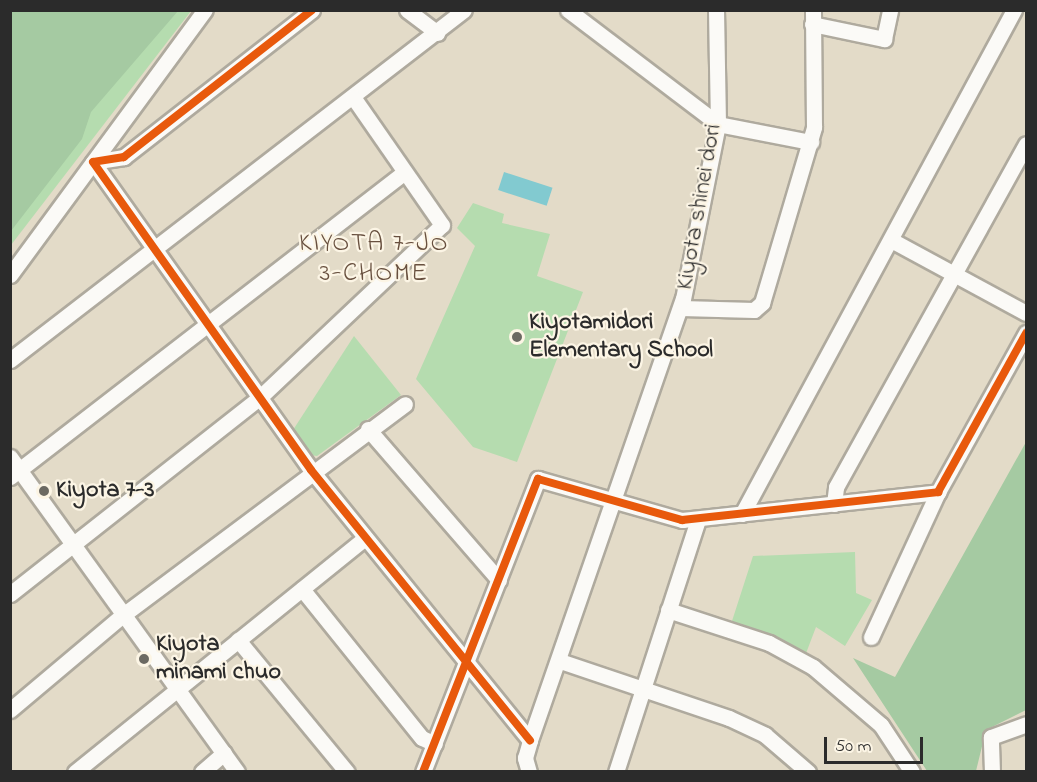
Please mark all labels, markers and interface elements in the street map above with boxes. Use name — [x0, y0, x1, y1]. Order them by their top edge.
street label: Kiyota shinei dori — [671, 122, 729, 292]
district label: KIYOTA 7-JO 3-CHOME — [299, 229, 449, 290]
place label: Kiyotamidori Elementary School — [529, 309, 713, 365]
marker: Kiyotamidori Elementary School — [510, 330, 524, 344]
place label: Kiyota 7-3 — [56, 477, 154, 505]
marker: Kiyota 7-3 — [37, 484, 51, 498]
place label: Kiyota minami chuo — [156, 631, 281, 687]
marker: Kiyota minami chuo — [137, 652, 151, 666]
scale bar — [827, 725, 926, 763]
text: 50 m — [835, 734, 872, 760]

